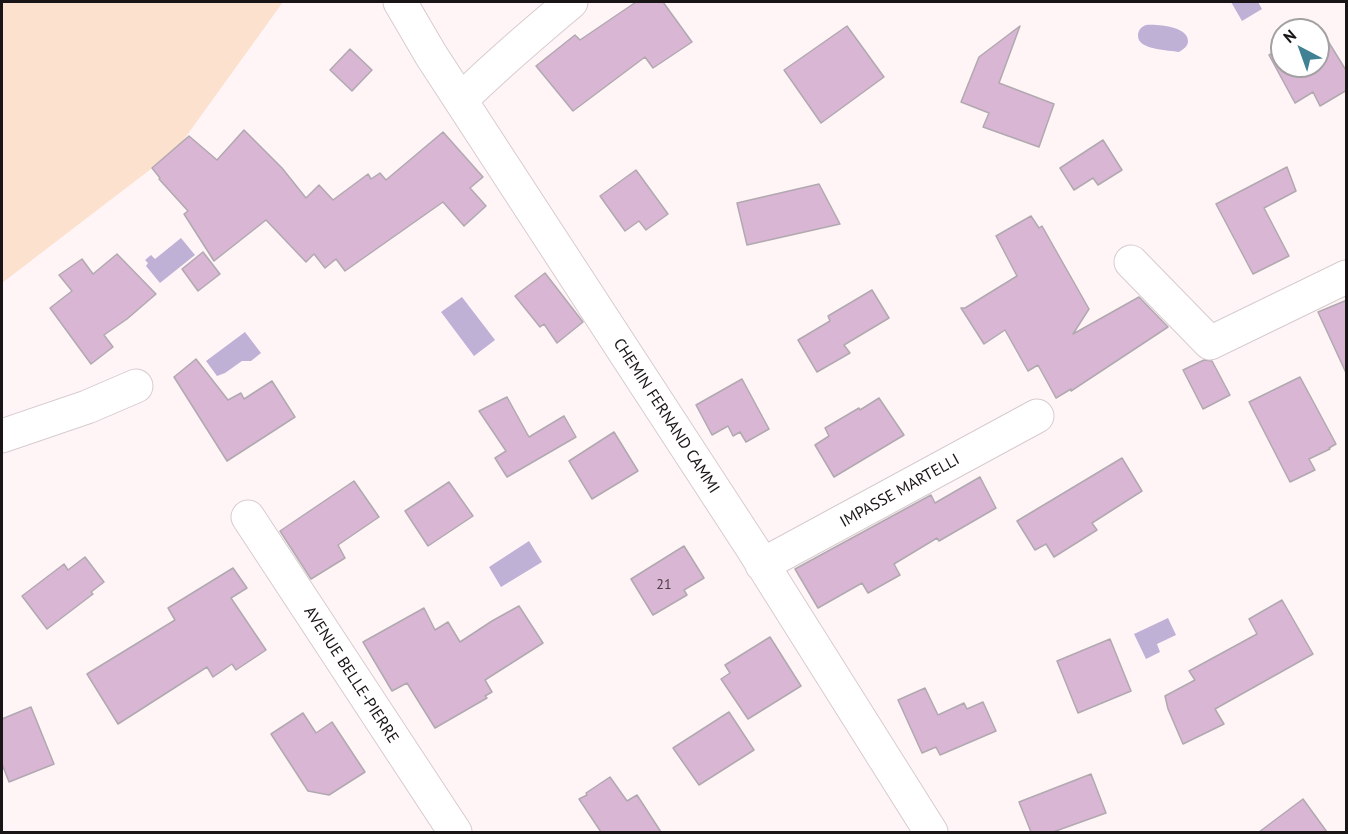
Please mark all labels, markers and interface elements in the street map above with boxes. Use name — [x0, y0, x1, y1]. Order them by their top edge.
north arrow — [1270, 18, 1330, 78]
text: N — [1279, 25, 1300, 47]
street label: CHEMIN FERNAND CAMMI — [609, 335, 723, 497]
street label: IMPASSE MARTELLI — [837, 450, 963, 532]
house number: 21 — [656, 577, 672, 593]
street label: AVENUE BELLE-PIERRE — [300, 603, 402, 747]

